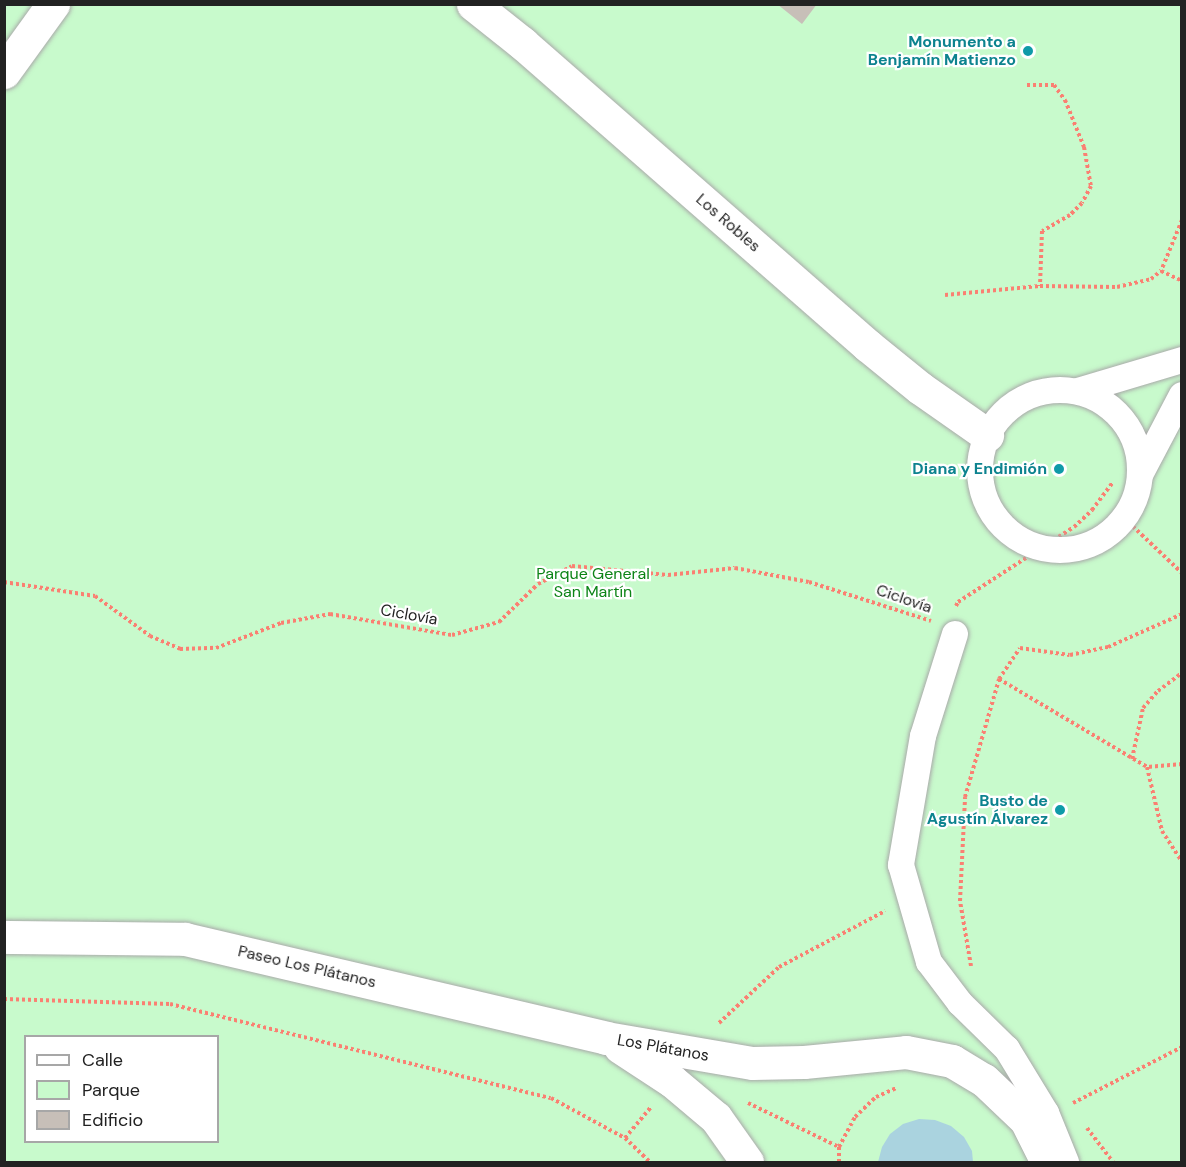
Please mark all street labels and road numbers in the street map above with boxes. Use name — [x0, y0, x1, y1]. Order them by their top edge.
street label: Los Robles — [692, 190, 764, 256]
street label: Ciclovía — [874, 581, 934, 617]
street label: Ciclovía — [379, 601, 439, 629]
street label: Paseo Los Plátanos — [236, 942, 378, 992]
street label: Los Plátanos — [616, 1030, 710, 1066]

